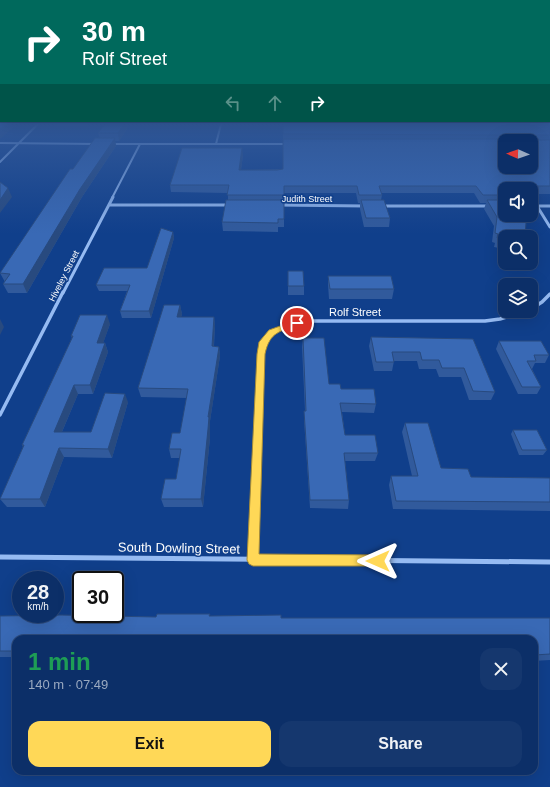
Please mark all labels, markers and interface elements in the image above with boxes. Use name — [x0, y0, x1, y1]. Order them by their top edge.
icon: right — [16, 16, 68, 68]
text: 30 m — [82, 16, 146, 47]
text: Rolf Street — [82, 49, 167, 69]
icon: left — [222, 92, 244, 114]
icon: ahead — [264, 92, 286, 114]
icon: right — [306, 92, 328, 114]
north arrow — [498, 134, 538, 174]
map controls — [498, 134, 538, 318]
button: sound — [498, 182, 538, 222]
street label: Judith Street — [282, 194, 333, 204]
button: search — [498, 230, 538, 270]
street label: Hiveley Street — [47, 248, 81, 303]
button: layers — [498, 278, 538, 318]
pin — [280, 306, 314, 340]
street label: Rolf Street — [329, 306, 381, 318]
icon: arrive — [286, 312, 308, 334]
street label: South Dowling Street — [118, 539, 241, 557]
position arrow — [357, 540, 399, 582]
speed limit sign: 30 — [72, 571, 124, 623]
text: 28 — [27, 581, 49, 603]
text: km/h — [27, 601, 49, 612]
text: 1 min — [28, 648, 91, 675]
button: close — [480, 648, 522, 690]
text: 140 m · 07:49 — [28, 677, 108, 692]
button: Exit — [28, 721, 271, 767]
button: Share — [279, 721, 522, 767]

